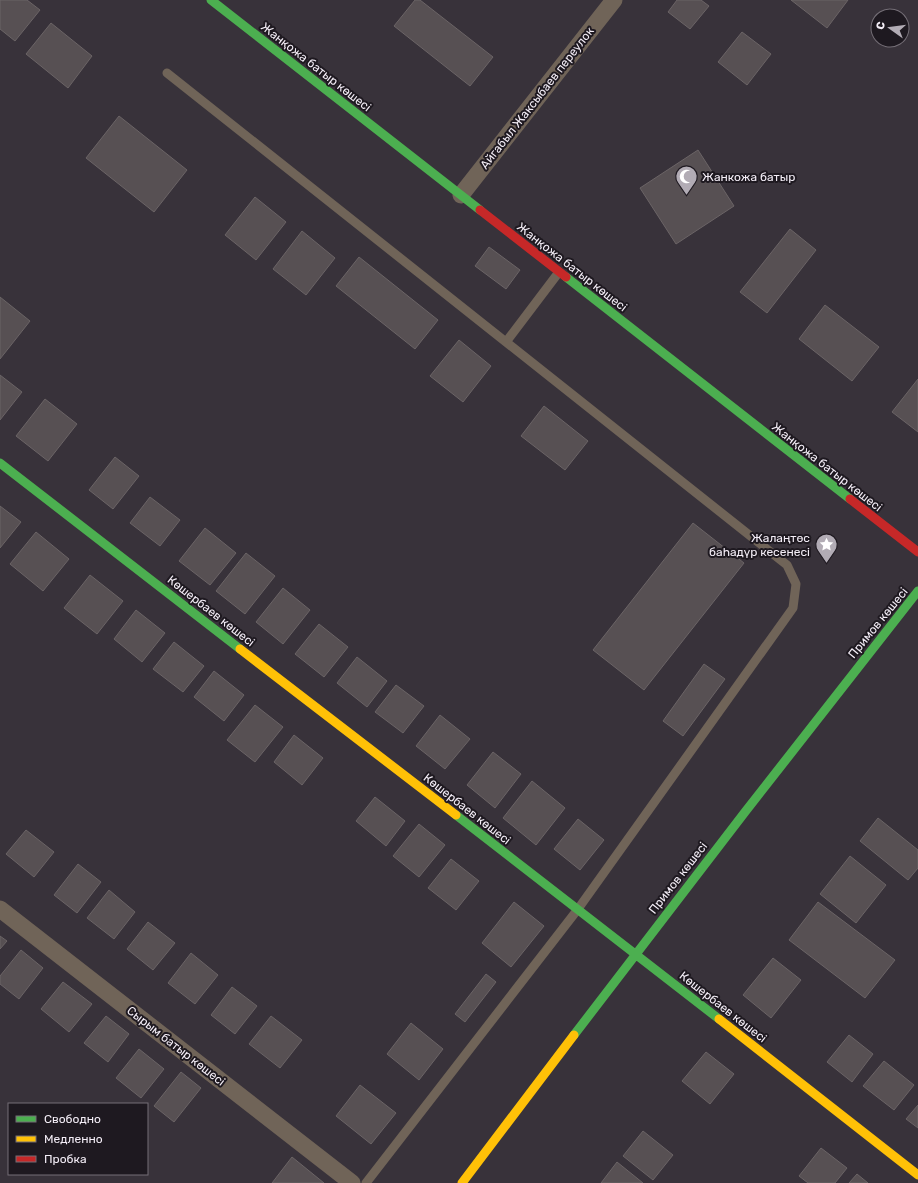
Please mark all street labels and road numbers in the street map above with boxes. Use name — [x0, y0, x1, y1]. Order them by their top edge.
street label: Жанқожа батыр көшесі — [258, 20, 374, 114]
street label: Айгабыл Жаксыбаев переулок — [477, 24, 597, 172]
street label: Жанқожа батыр көшесі — [514, 220, 630, 314]
street label: Жанқожа батыр көшесі — [769, 420, 885, 514]
street label: Көшербаев көшесі — [165, 573, 257, 649]
street label: Примов көшесі — [845, 585, 911, 661]
street label: Көшербаев көшесі — [421, 771, 513, 847]
street label: Примов көшесі — [646, 839, 710, 917]
street label: Көшербаев көшесі — [677, 969, 769, 1045]
street label: Сырым батыр көшесі — [124, 1003, 228, 1089]

